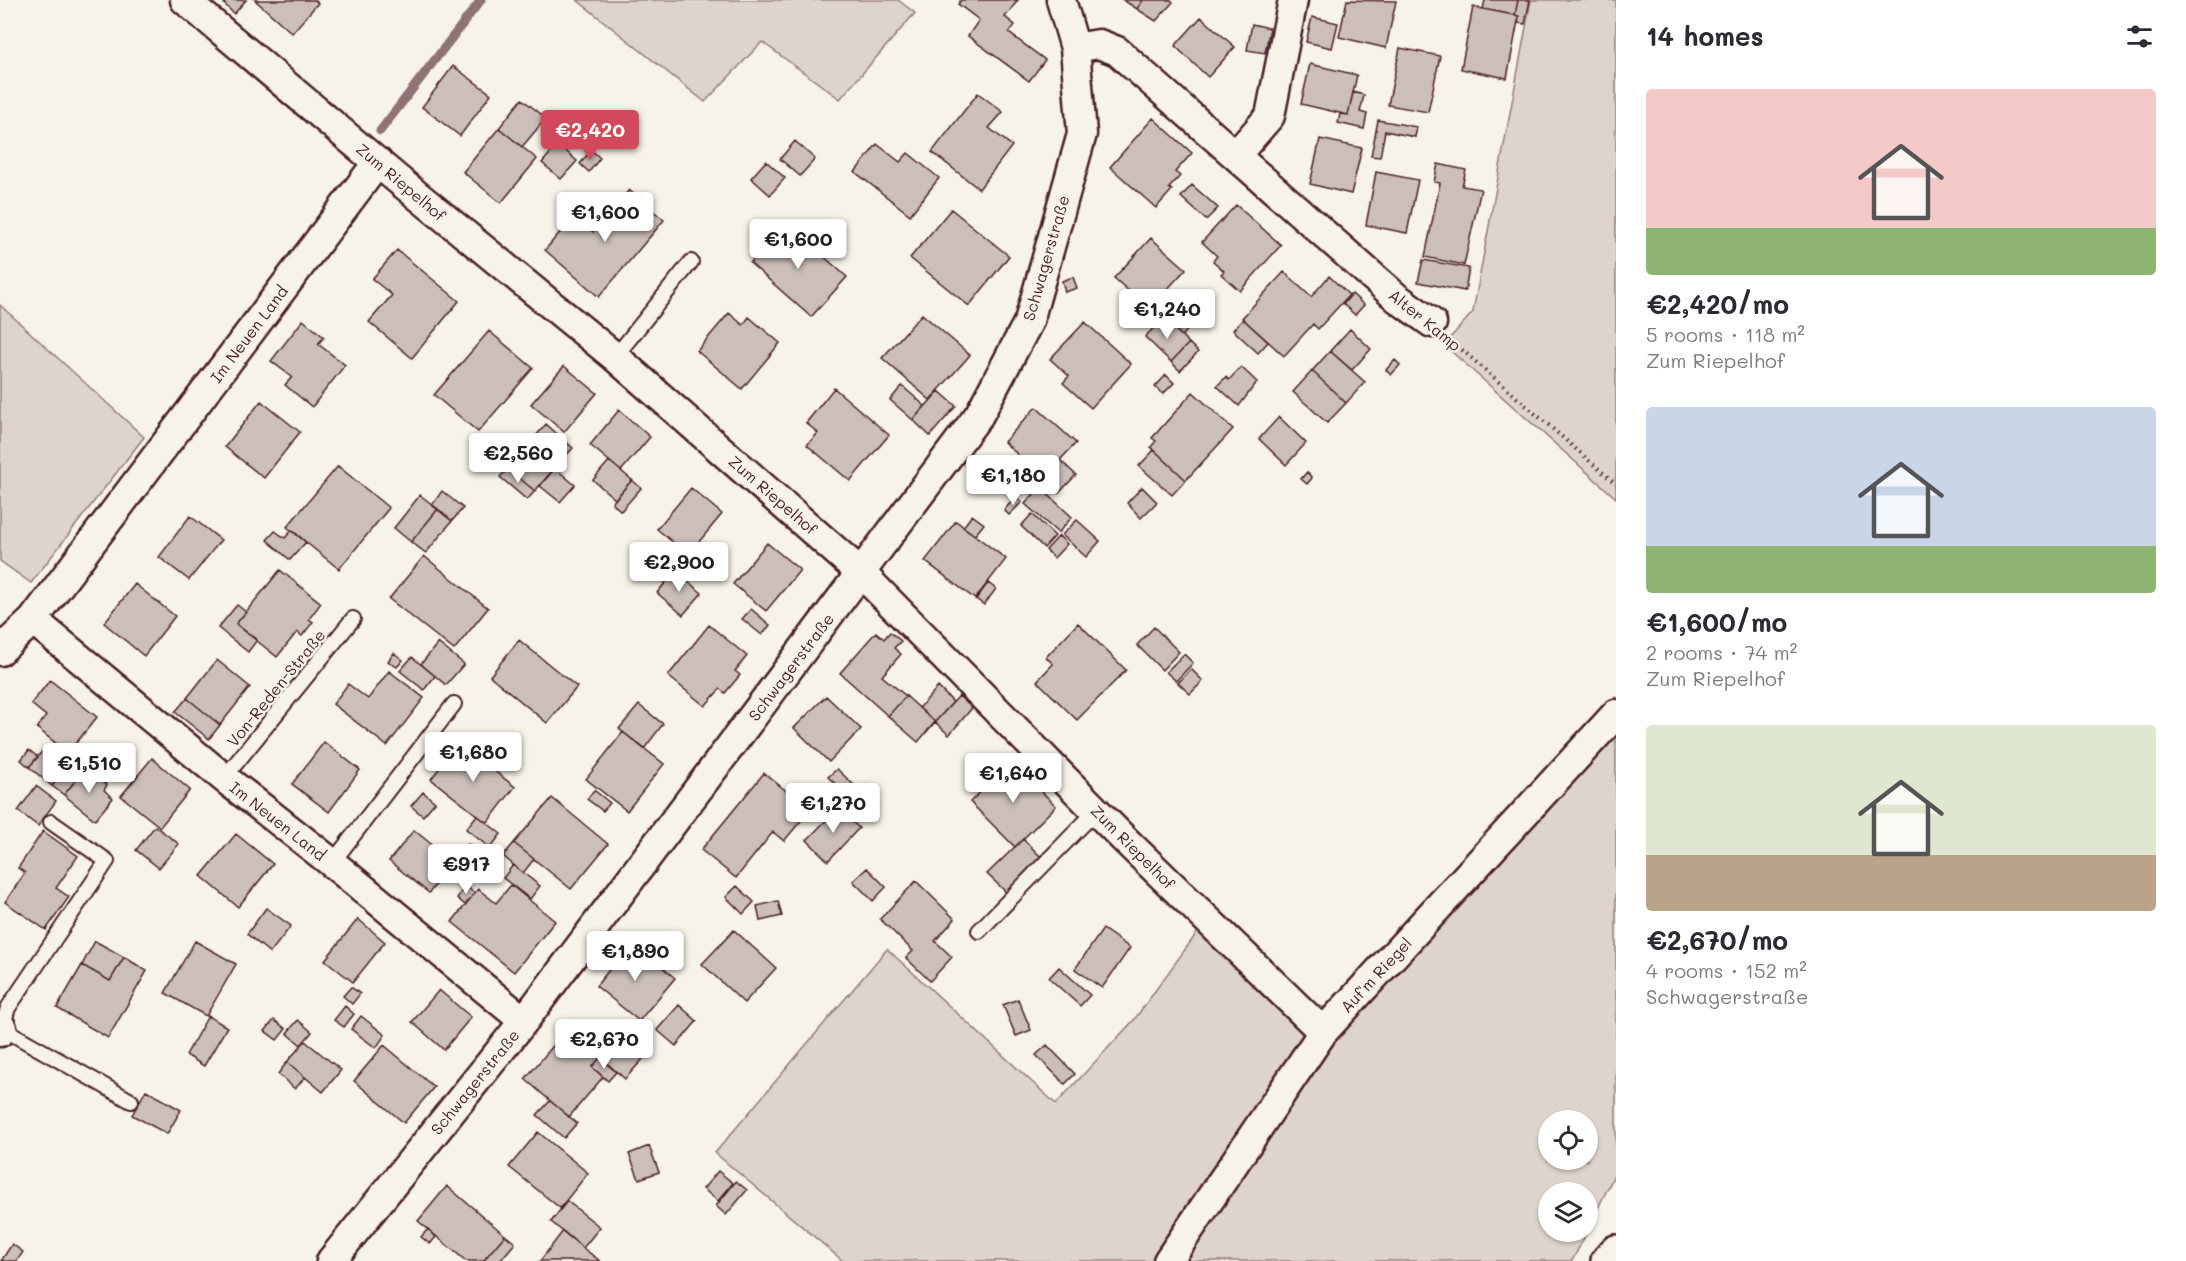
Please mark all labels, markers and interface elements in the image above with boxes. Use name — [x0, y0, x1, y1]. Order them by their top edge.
text: 14 homes — [1646, 19, 1764, 53]
icon: filters — [2123, 20, 2156, 53]
pin: €2,420 — [541, 110, 639, 161]
text: €2,420 — [555, 116, 625, 142]
icon: home — [1847, 128, 1955, 236]
street label: Zum Riepelhof — [352, 138, 451, 226]
pin: €1,600 — [556, 192, 654, 243]
street label: Schwagerstraße — [1018, 193, 1074, 323]
text: €1,600 — [570, 198, 640, 224]
pin: €1,600 — [749, 219, 847, 270]
text: €1,600 — [763, 225, 833, 251]
street label: Im Neuen Land — [205, 281, 292, 387]
street label: Alter Kamp — [1385, 284, 1466, 355]
text: €2,420/mo — [1646, 287, 1789, 321]
pin: €1,240 — [1118, 289, 1216, 340]
text: €1,240 — [1133, 295, 1201, 321]
text: 5 rooms · 118 m² — [1646, 321, 1805, 347]
text: Zum Riepelhof — [1646, 347, 1785, 373]
pin: €2,560 — [469, 433, 567, 484]
text: €2,560 — [483, 439, 553, 465]
icon: home — [1847, 446, 1955, 554]
street label: Zum Riepelhof — [725, 450, 823, 539]
pin: €1,180 — [964, 455, 1062, 506]
text: €1,180 — [980, 461, 1046, 487]
pin: €2,900 — [630, 542, 728, 593]
text: €2,900 — [643, 548, 715, 574]
text: €1,600/mo — [1646, 605, 1787, 639]
street label: Schwagerstraße — [743, 609, 838, 725]
street label: Von-Reden-Straße — [222, 625, 329, 751]
text: 2 rooms · 74 m² — [1646, 639, 1797, 665]
text: Zum Riepelhof — [1646, 665, 1785, 691]
pin: €1,680 — [424, 732, 522, 783]
text: €1,680 — [439, 738, 507, 764]
pin: €1,510 — [40, 743, 138, 794]
text: €1,510 — [57, 749, 121, 775]
pin: €1,640 — [964, 753, 1062, 804]
text: €1,640 — [979, 759, 1047, 785]
icon: home — [1847, 764, 1955, 872]
street label: Im Neuen Land — [226, 776, 331, 865]
pin: €1,270 — [784, 783, 882, 834]
text: €1,270 — [800, 789, 866, 815]
street label: Zum Riepelhof — [1087, 800, 1181, 894]
pin: €917 — [430, 844, 502, 895]
text: €917 — [442, 850, 490, 876]
text: €2,670/mo — [1646, 923, 1788, 957]
pin: €1,890 — [586, 931, 684, 982]
street label: Auf'm Riegel — [1335, 932, 1416, 1017]
text: €1,890 — [601, 937, 669, 963]
text: 4 rooms · 152 m² — [1646, 957, 1807, 983]
text: Schwagerstraße — [1646, 983, 1808, 1009]
pin: €2,670 — [555, 1019, 653, 1070]
street label: Schwagerstraße — [426, 1025, 524, 1139]
text: €2,670 — [569, 1025, 639, 1051]
map controls — [1538, 1110, 1598, 1242]
button: locate — [1538, 1110, 1598, 1170]
button: layers — [1538, 1182, 1598, 1242]

